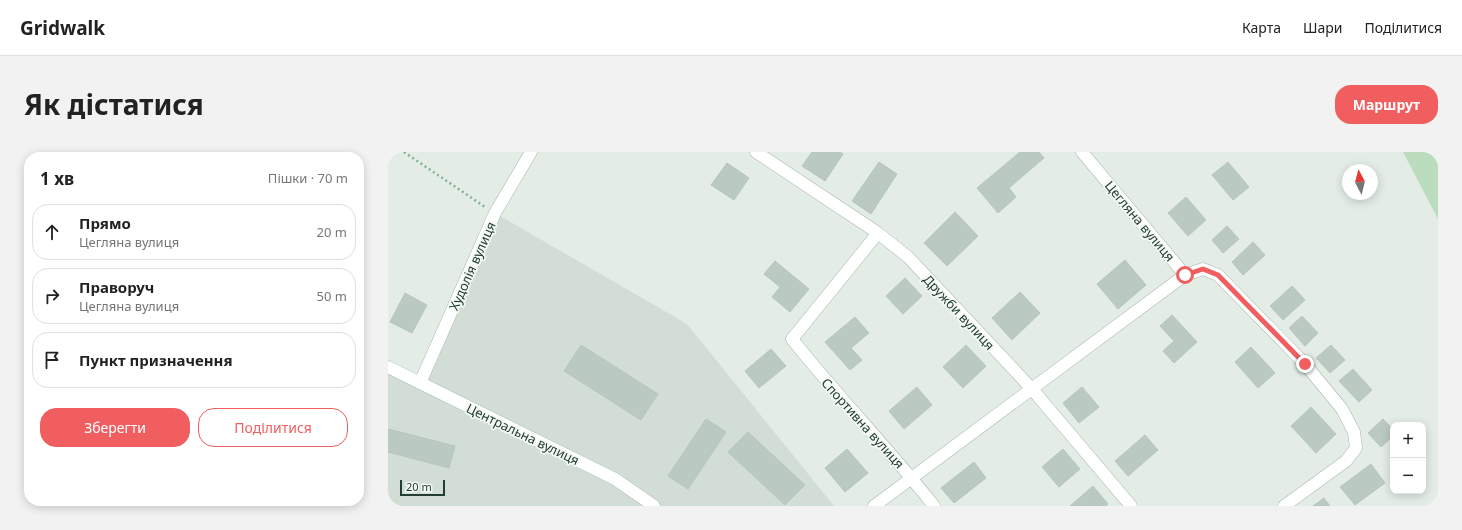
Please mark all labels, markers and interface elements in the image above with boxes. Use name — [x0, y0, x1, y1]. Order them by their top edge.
text: Gridwalk — [20, 15, 105, 41]
text: Карта — [1242, 18, 1281, 37]
text: Шари — [1303, 18, 1342, 37]
text: Поділитися — [1364, 18, 1442, 37]
text: Як дістатися — [24, 85, 204, 123]
button: Маршрут — [1335, 85, 1438, 124]
north arrow — [1342, 164, 1378, 200]
text: 1 хв — [40, 167, 74, 190]
text: Пішки · 70 m — [268, 169, 348, 187]
street label: Цегляна вулиця — [1101, 177, 1179, 265]
text: Прямо — [79, 213, 131, 233]
street label: Худолія вулиця — [444, 219, 500, 313]
icon: ahead — [41, 221, 63, 243]
text: 20 m — [317, 223, 347, 241]
text: Цегляна вулиця — [79, 233, 179, 251]
route start — [1176, 266, 1194, 284]
street label: Дружби вулиця — [919, 270, 999, 354]
text: Праворуч — [79, 277, 154, 297]
icon: right — [41, 285, 63, 307]
text: 50 m — [317, 287, 347, 305]
text: Цегляна вулиця — [79, 297, 179, 315]
icon: arrive — [41, 349, 63, 371]
text: Пункт призначення — [79, 350, 233, 370]
route end — [1296, 355, 1314, 373]
street label: Спортивна вулиця — [817, 374, 909, 472]
street label: Центральна вулиця — [464, 399, 582, 469]
button: Зберегти — [40, 408, 190, 447]
button: Поділитися — [198, 408, 348, 447]
map controls — [1390, 422, 1426, 494]
button: + — [1390, 422, 1426, 458]
button: − — [1390, 458, 1426, 494]
scale bar — [400, 478, 445, 497]
text: 20 m — [406, 479, 432, 494]

